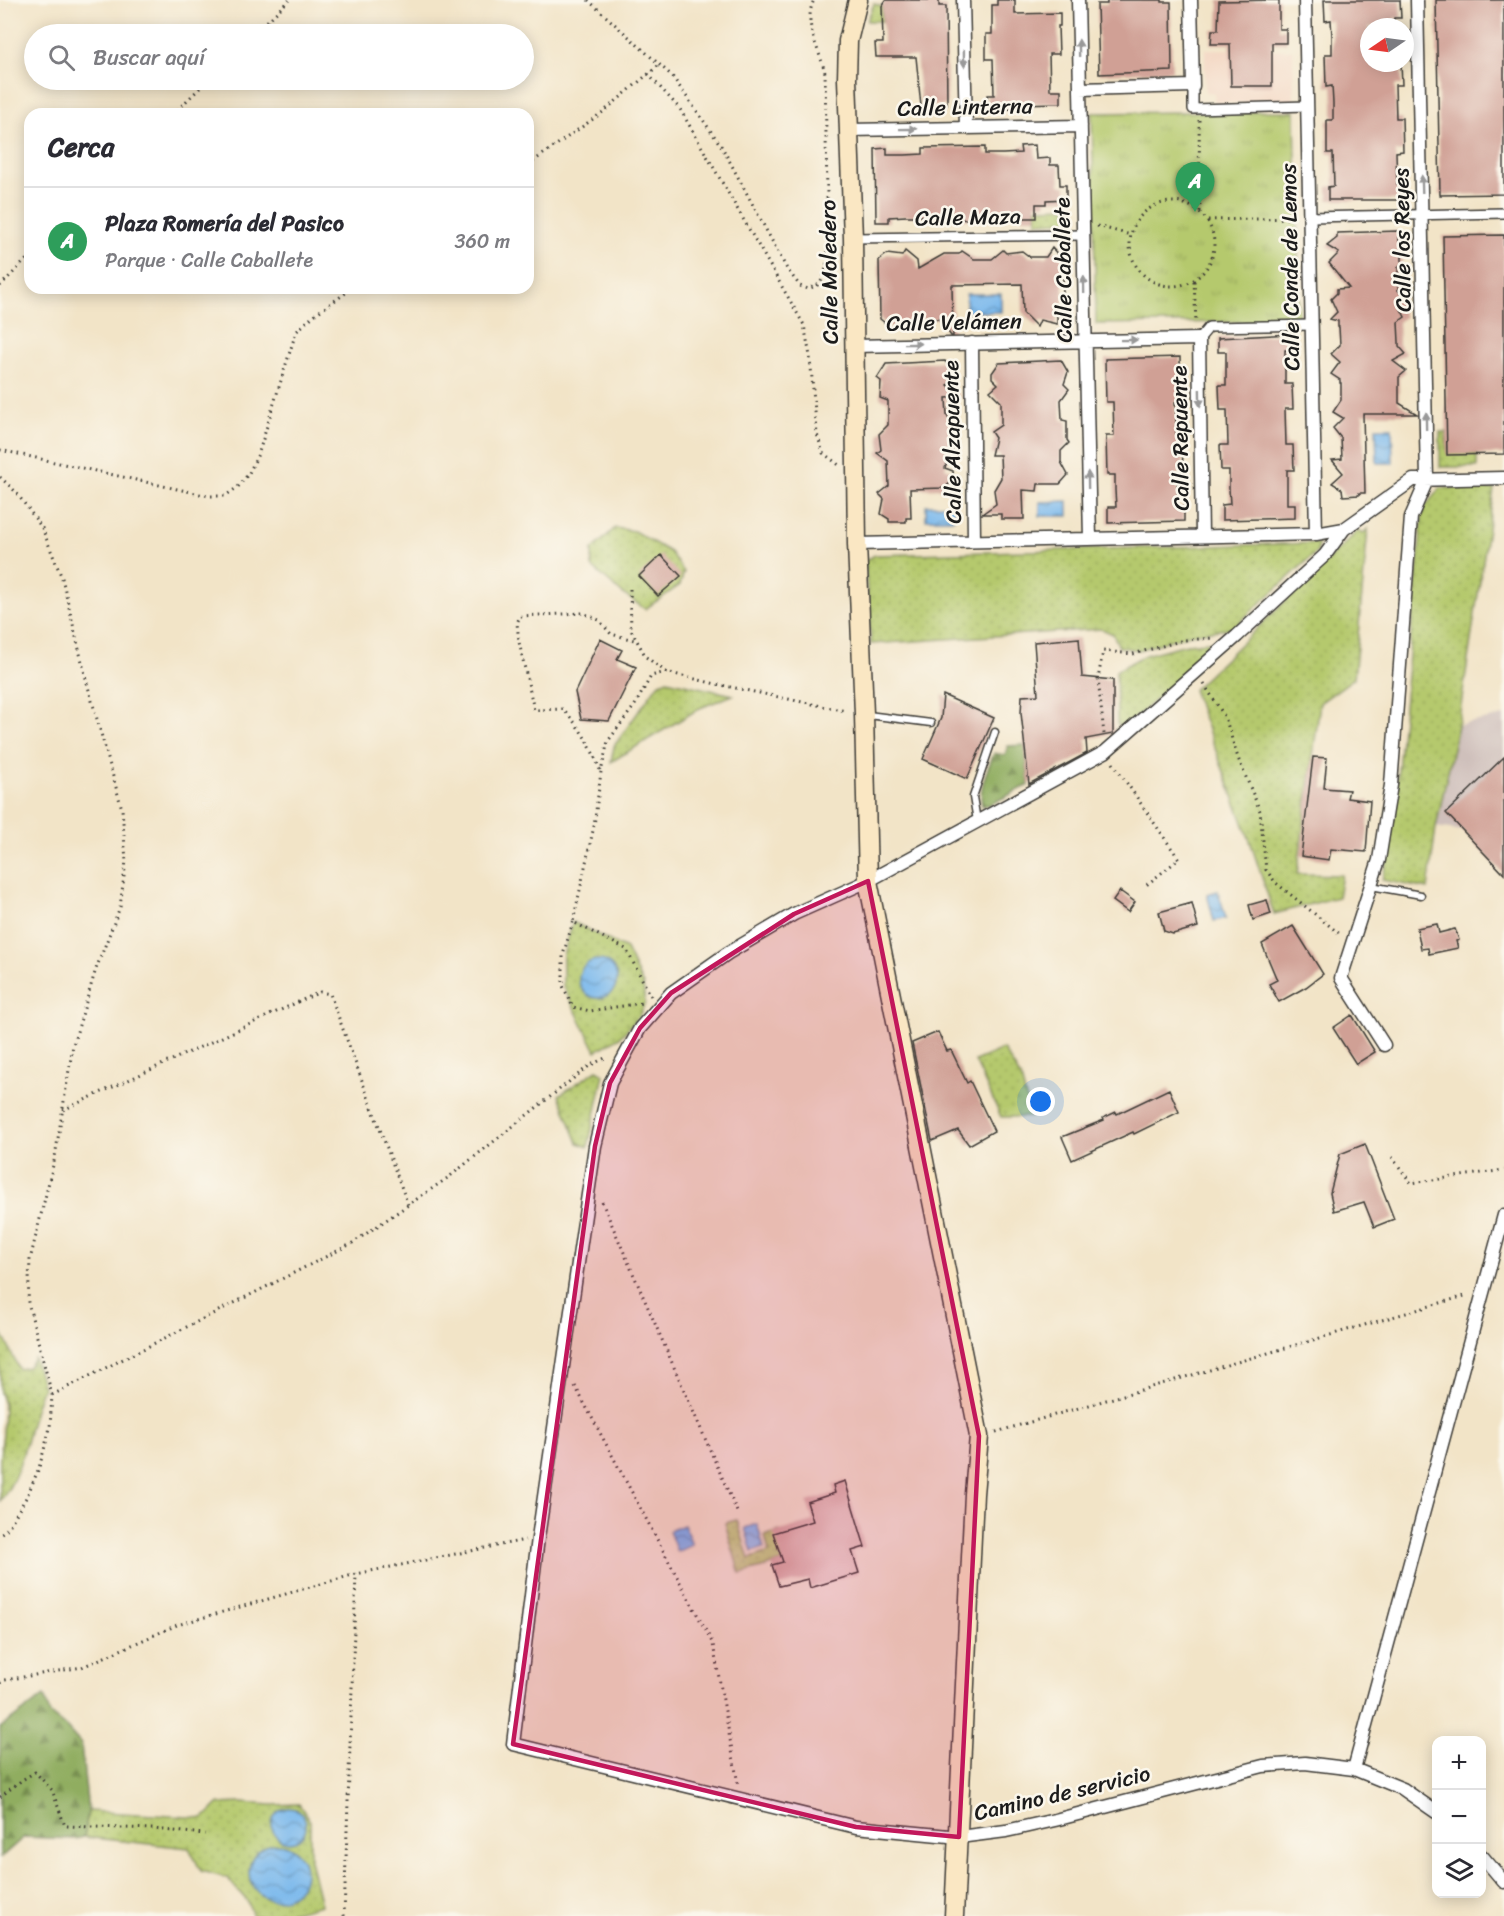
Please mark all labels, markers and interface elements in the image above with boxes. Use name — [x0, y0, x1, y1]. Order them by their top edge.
north arrow — [1360, 18, 1414, 72]
search box — [24, 24, 534, 90]
text: Buscar aquí — [93, 38, 205, 77]
one-way arrow — [1075, 39, 1084, 58]
icon: search — [45, 41, 78, 74]
one-way arrow — [960, 49, 969, 68]
street label: Calle Linterna — [897, 86, 1034, 128]
text: Cerca — [48, 124, 114, 170]
one-way arrow — [898, 124, 917, 134]
pin: A — [1176, 162, 1214, 212]
street label: Calle Conde de Lemos — [1269, 162, 1311, 371]
street label: Calle los Reyes — [1381, 168, 1423, 312]
one-way arrow — [1417, 175, 1426, 194]
street label: Calle Maza — [915, 197, 1021, 237]
street label: Calle Caballete — [1042, 197, 1084, 343]
street label: Calle Moledero — [808, 199, 850, 345]
text: Plaza Romería del Pasico — [105, 204, 344, 243]
text: A — [61, 224, 74, 259]
text: 360 m — [454, 224, 510, 259]
text: Parque · Calle Caballete — [105, 243, 313, 278]
one-way arrow — [1080, 276, 1089, 295]
street label: Calle Velámen — [886, 301, 1022, 343]
one-way arrow — [1119, 335, 1138, 345]
one-way arrow — [903, 340, 922, 349]
street label: Calle Alzapuente — [931, 360, 973, 524]
street label: Calle Repuente — [1159, 365, 1201, 511]
one-way arrow — [1195, 388, 1205, 407]
one-way arrow — [1421, 412, 1431, 431]
one-way arrow — [1084, 471, 1093, 490]
your location — [1026, 1087, 1055, 1116]
map controls — [1432, 1736, 1486, 1898]
button: + — [1432, 1736, 1486, 1790]
street label: Camino de servicio — [970, 1754, 1154, 1832]
button: − — [1432, 1790, 1486, 1844]
button: layers — [1432, 1844, 1486, 1898]

